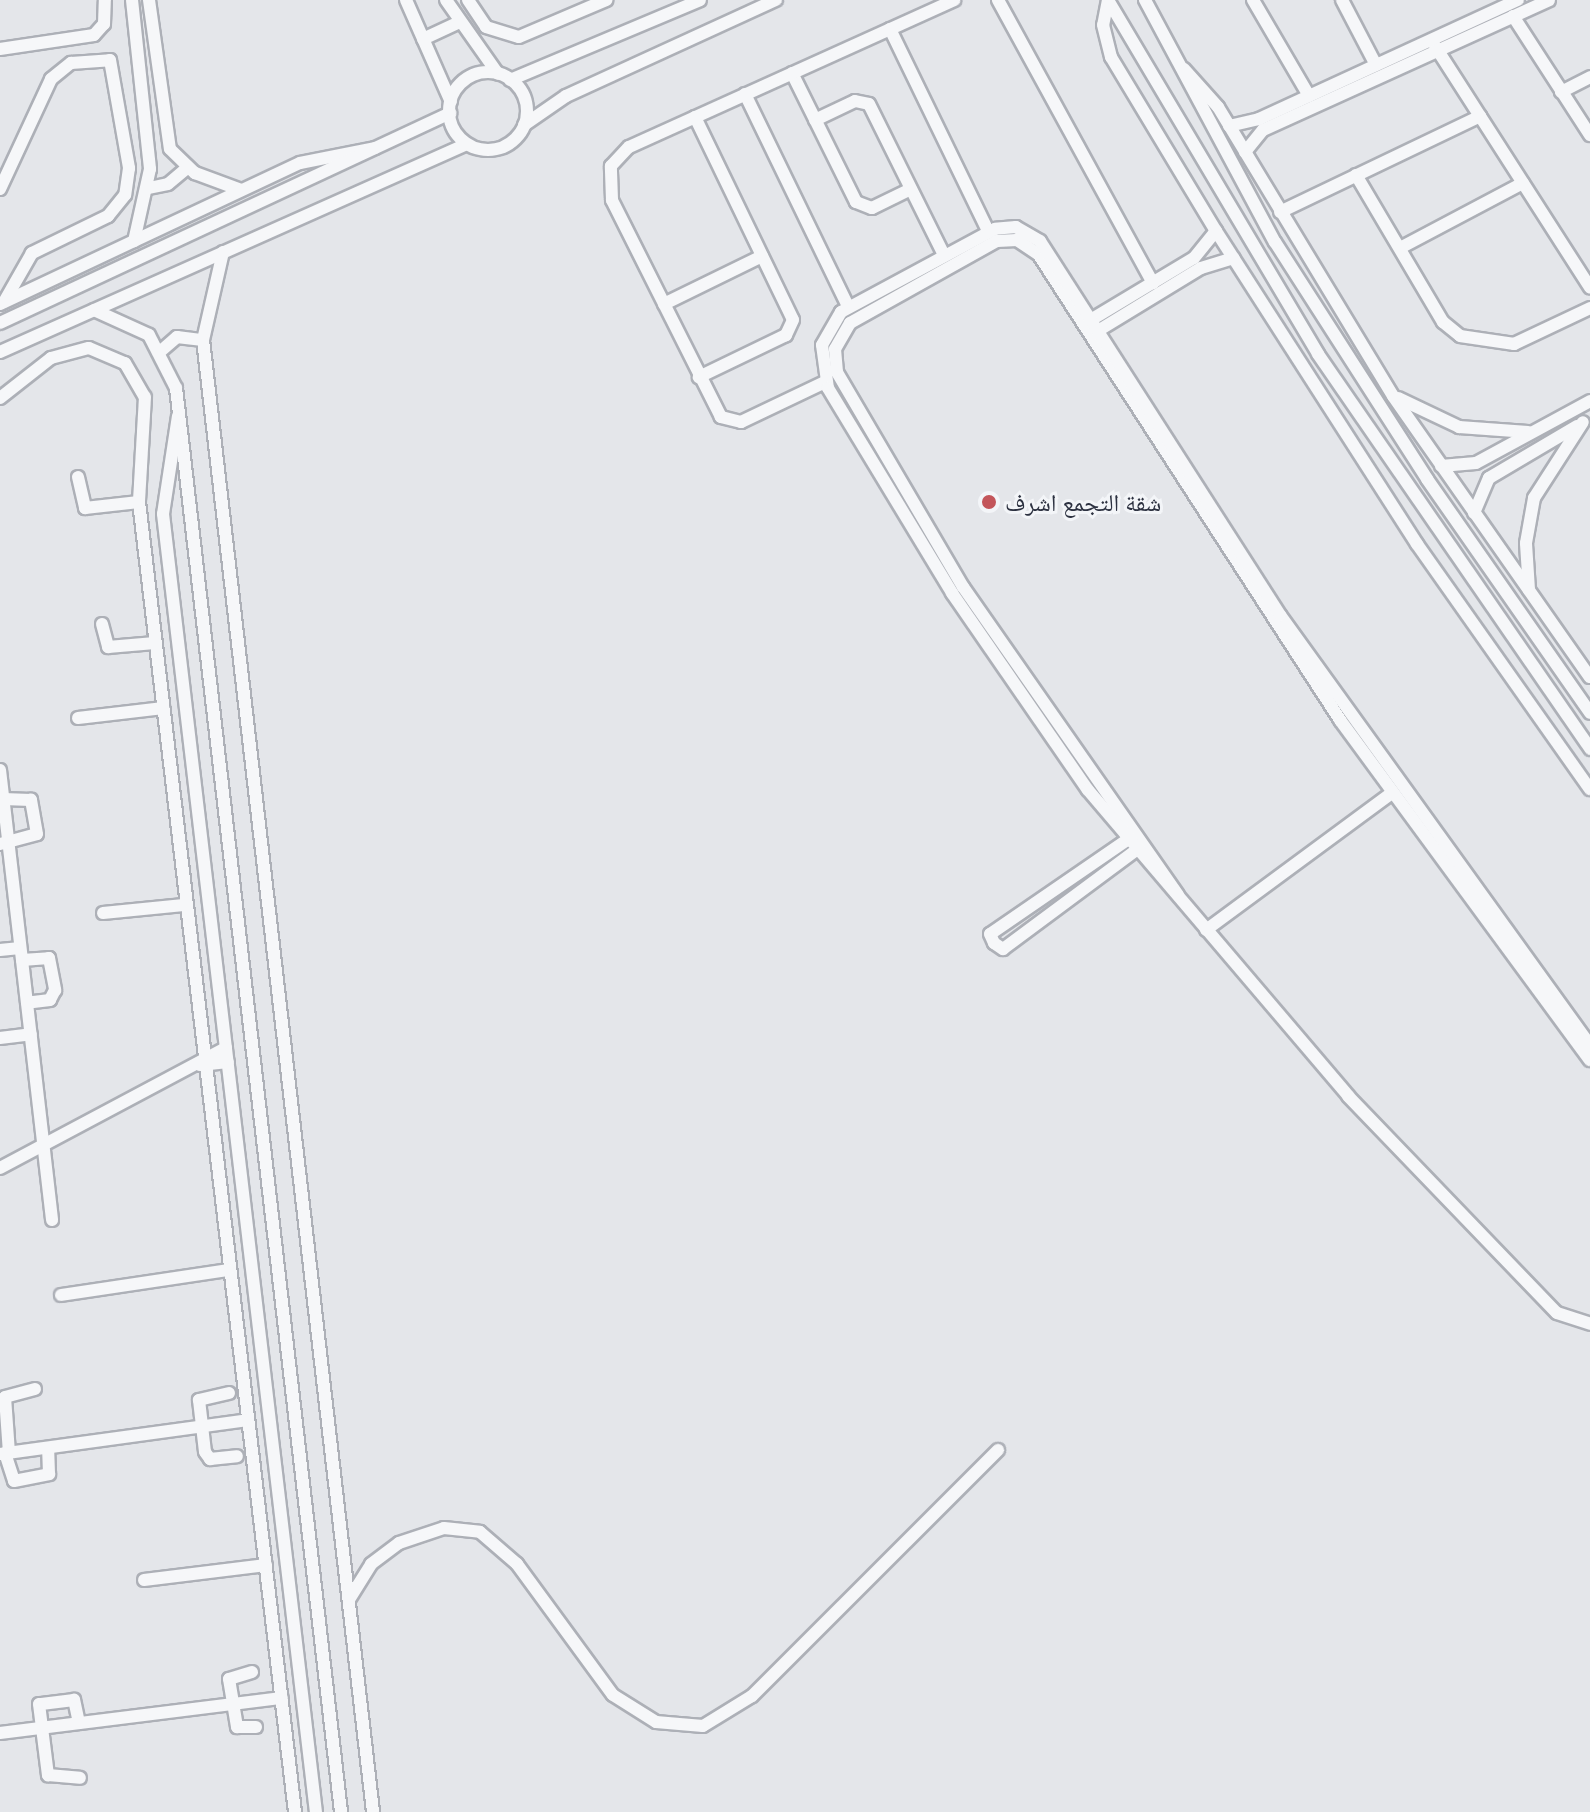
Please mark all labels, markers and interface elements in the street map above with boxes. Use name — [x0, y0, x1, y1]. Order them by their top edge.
place label: شقة التجمع اشرف — [1005, 488, 1161, 516]
marker: شقة التجمع اشرف — [980, 493, 998, 511]

